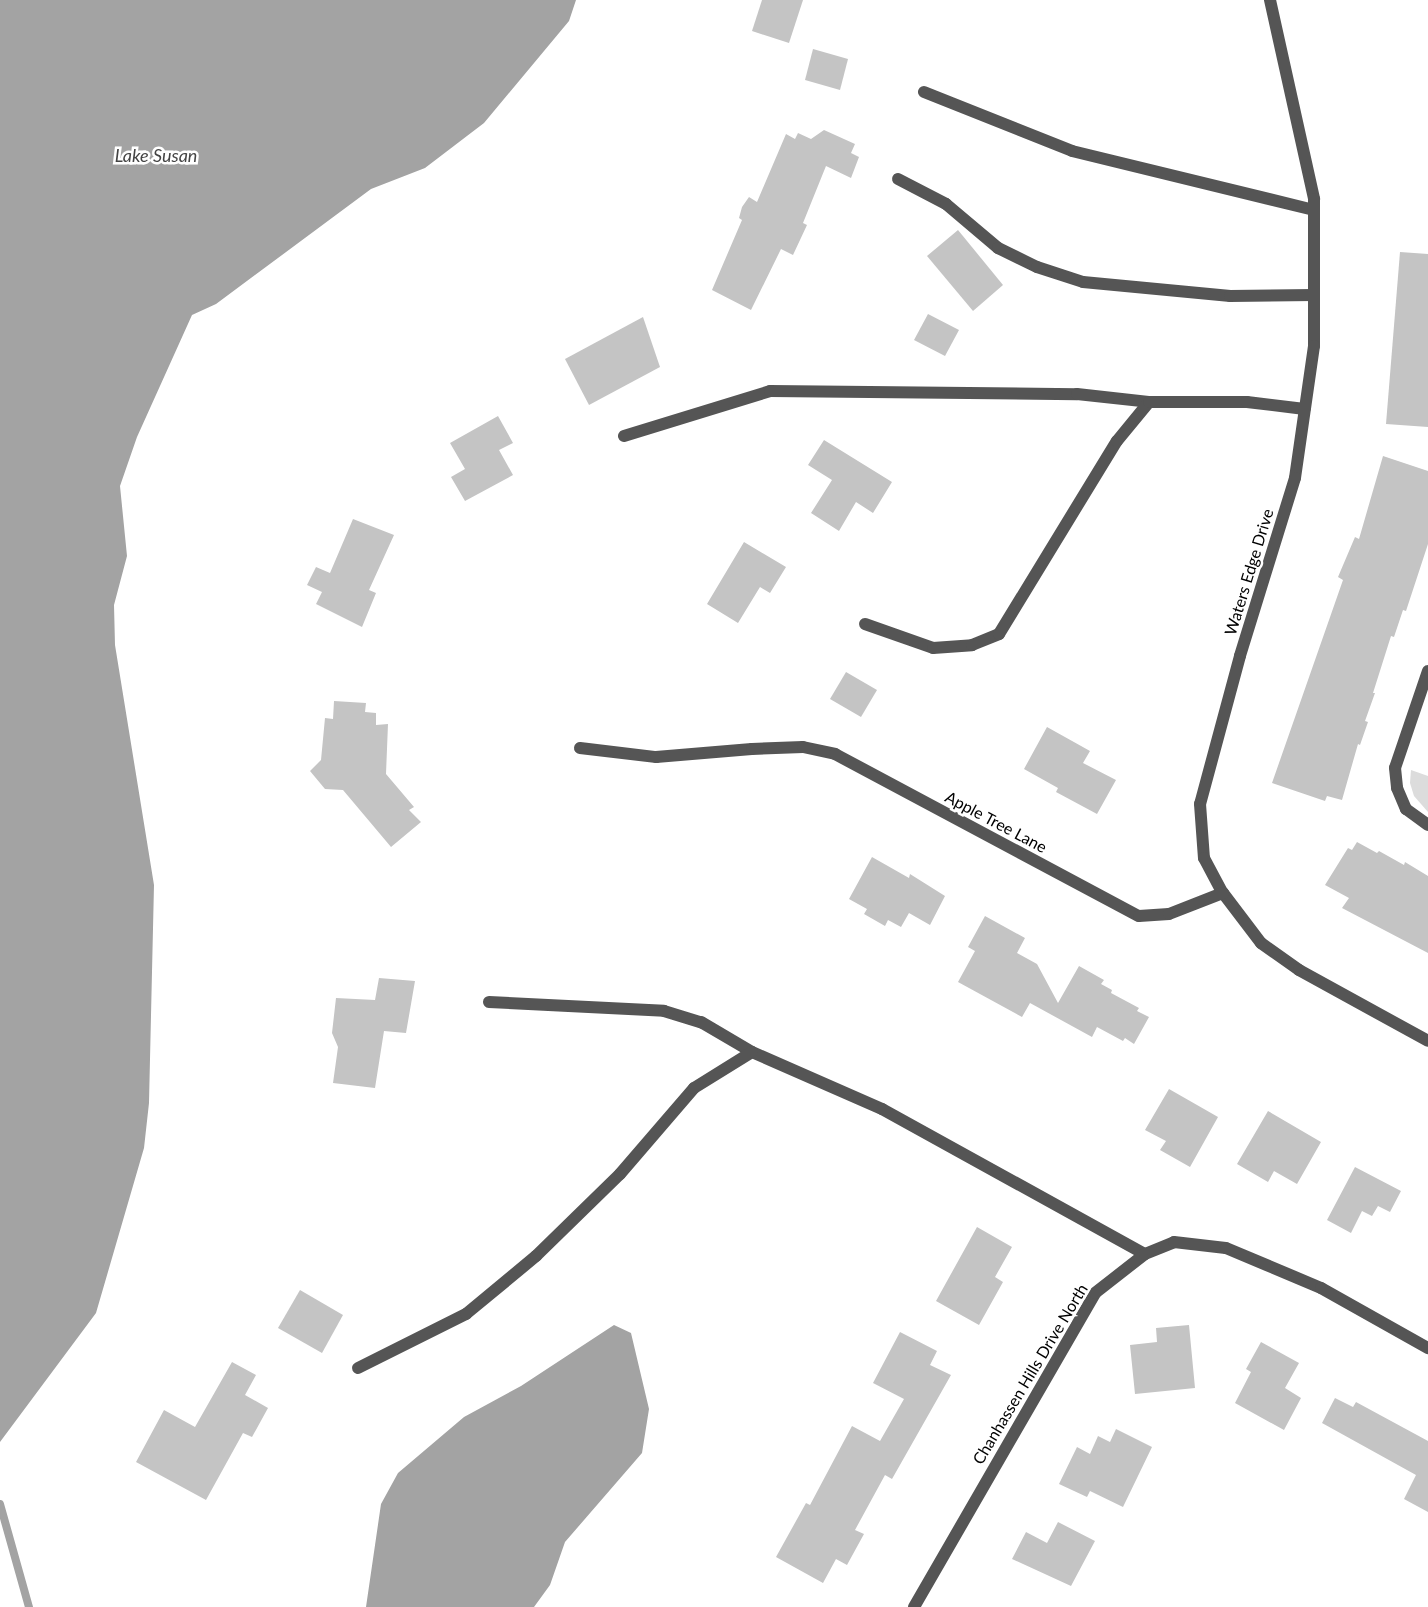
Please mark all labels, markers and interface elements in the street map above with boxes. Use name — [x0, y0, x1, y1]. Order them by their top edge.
water label: Lake Susan — [115, 144, 197, 166]
street label: Waters Edge Drive — [1221, 506, 1277, 638]
street label: Apple Tree Lane — [942, 787, 1050, 857]
street label: Chanhassen Hills Drive North — [968, 1280, 1092, 1468]

